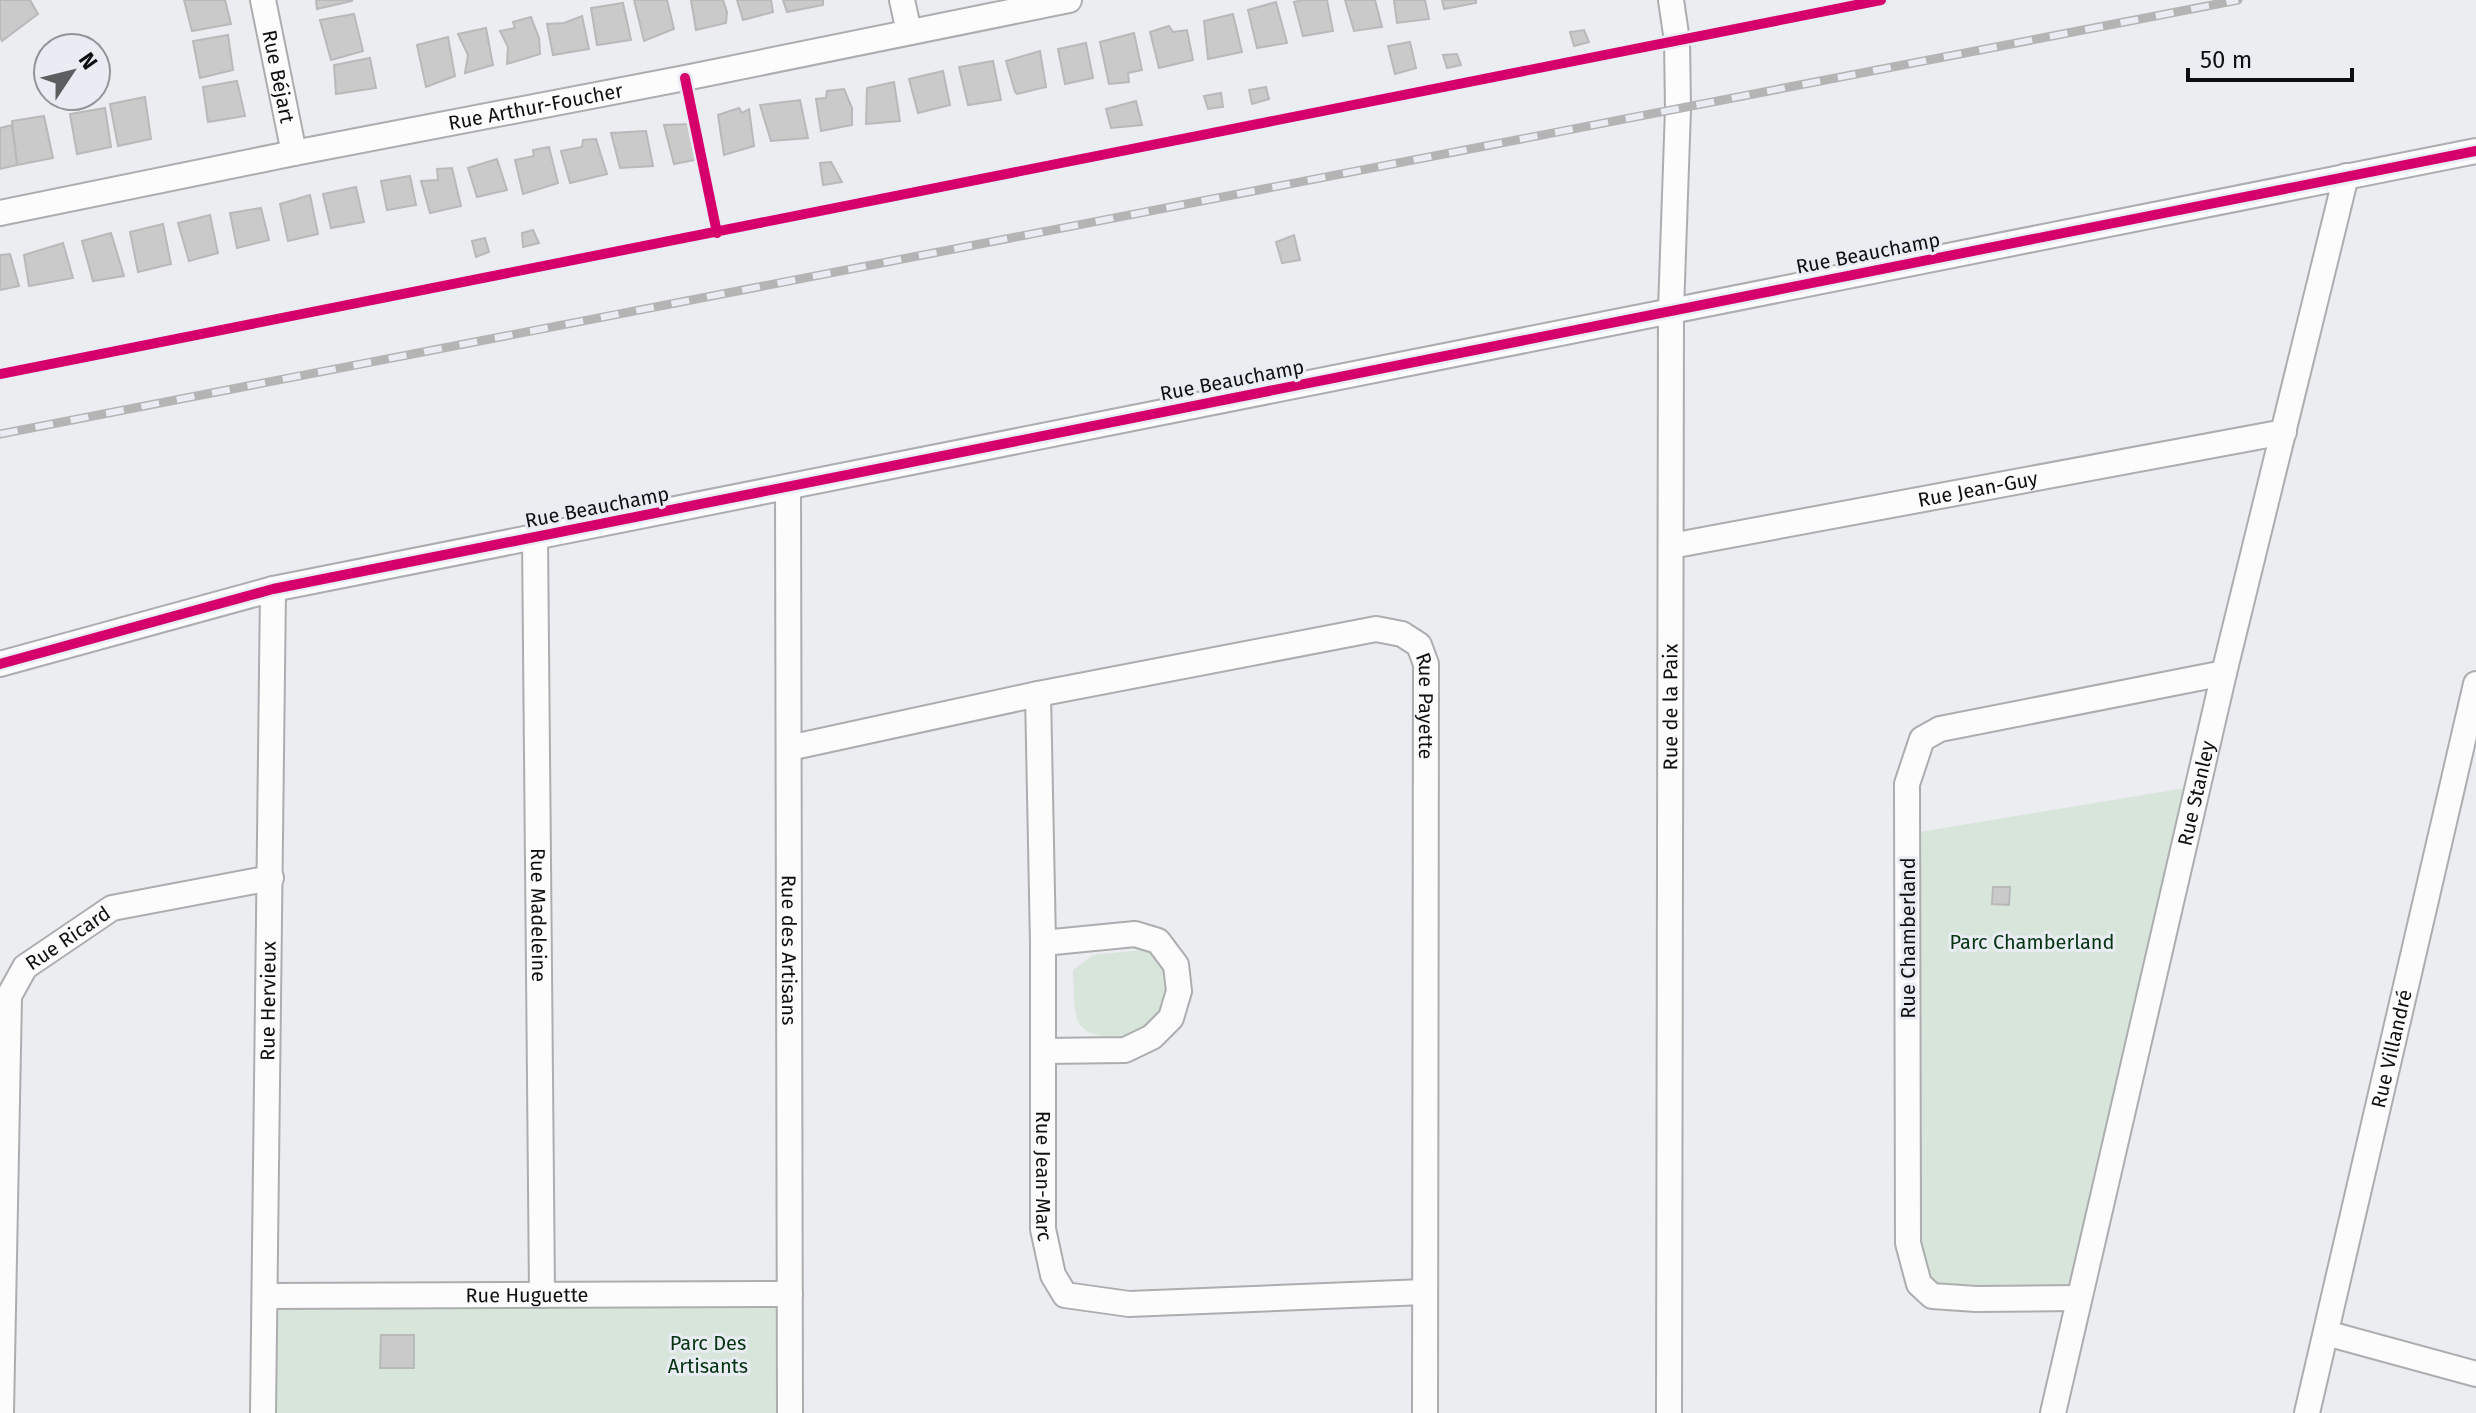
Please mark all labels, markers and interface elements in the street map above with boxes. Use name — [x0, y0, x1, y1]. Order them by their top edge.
street label: Rue Béjart — [257, 28, 300, 126]
north arrow — [32, 32, 112, 112]
scale bar — [2188, 32, 2352, 82]
text: 50 m — [2200, 46, 2252, 74]
text: N — [73, 47, 103, 75]
street label: Rue Arthur-Foucher — [446, 78, 625, 135]
street label: Rue Beauchamp — [1794, 227, 1942, 279]
street label: Rue Beauchamp — [1158, 354, 1306, 406]
street label: Rue Jean-Guy — [1916, 466, 2040, 512]
street label: Rue Beauchamp — [523, 481, 671, 533]
street label: Rue de la Paix — [1658, 643, 1682, 770]
street label: Rue Payette — [1411, 649, 1438, 759]
street label: Rue Stanley — [2172, 738, 2220, 848]
street label: Rue Madeleine — [526, 848, 551, 982]
street label: Rue Chamberland — [1896, 857, 1920, 1019]
street label: Rue des Artisans — [777, 875, 801, 1025]
street label: Rue Ricard — [21, 901, 115, 975]
park label: Parc Chamberland — [1950, 930, 2114, 954]
street label: Rue Hervieux — [255, 941, 281, 1061]
street label: Rue Villandré — [2366, 987, 2417, 1110]
street label: Rue Jean-Marc — [1031, 1111, 1057, 1244]
street label: Rue Huguette — [465, 1283, 589, 1307]
park label: Parc Des Artisants — [668, 1331, 748, 1378]

